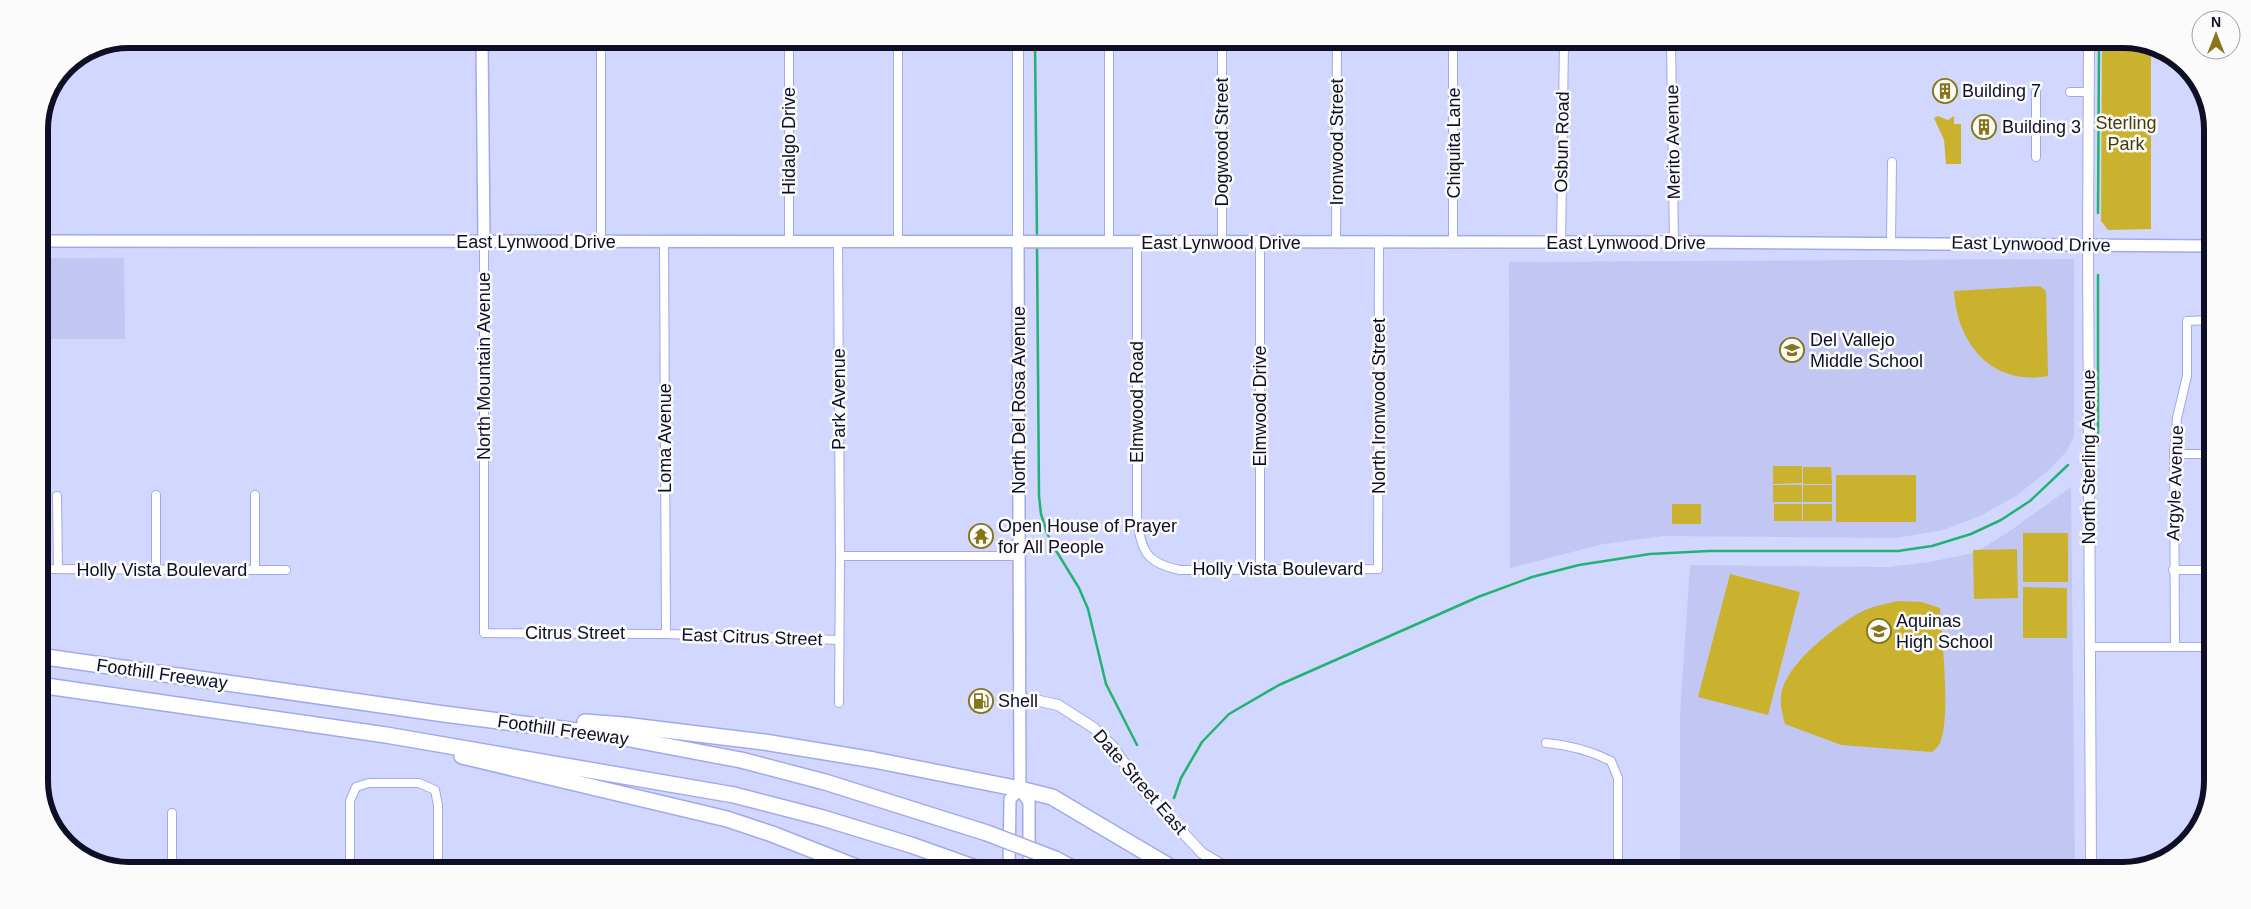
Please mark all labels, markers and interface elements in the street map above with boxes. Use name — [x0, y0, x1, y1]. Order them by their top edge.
north arrow — [2191, 10, 2241, 60]
text: N — [2211, 14, 2221, 30]
street label: Dogwood Street — [1212, 77, 1232, 207]
street label: Ironwood Street — [1327, 78, 1347, 206]
building icon: Building 7 — [1932, 78, 1958, 104]
place label: Building 7 — [1962, 81, 2041, 101]
street label: Merito Avenue — [1662, 84, 1684, 200]
street label: Hidalgo Drive — [779, 87, 799, 195]
street label: Chiquita Lane — [1444, 87, 1464, 199]
street label: Osbun Road — [1551, 91, 1573, 193]
park label: Sterling Park — [2095, 113, 2157, 154]
building icon: Building 3 — [1971, 114, 1997, 140]
place label: Building 3 — [2002, 117, 2081, 137]
street label: East Lynwood Drive — [456, 232, 616, 252]
street label: East Lynwood Drive — [1141, 233, 1301, 253]
street label: East Lynwood Drive — [1546, 233, 1706, 253]
street label: East Lynwood Drive — [1951, 233, 2111, 255]
street label: North Mountain Avenue — [474, 272, 494, 460]
street label: North Del Rosa Avenue — [1009, 306, 1029, 494]
street label: North Ironwood Street — [1369, 318, 1389, 494]
place label: Del Vallejo Middle School — [1810, 330, 1923, 371]
school or university icon: Del Vallejo Middle School — [1779, 337, 1805, 363]
street label: Elmwood Road — [1127, 341, 1147, 463]
street label: Elmwood Drive — [1250, 345, 1270, 467]
street label: Park Avenue — [829, 348, 849, 450]
street label: North Sterling Avenue — [2079, 370, 2099, 544]
street label: Loma Avenue — [655, 383, 675, 493]
street label: Argyle Avenue — [2163, 425, 2187, 541]
place label: Open House of Prayer for All People — [998, 516, 1177, 557]
temple icon: Open House of Prayer for All People — [968, 523, 994, 549]
street label: Holly Vista Boulevard — [1193, 559, 1363, 579]
street label: Holly Vista Boulevard — [77, 560, 247, 580]
place label: Aquinas High School — [1896, 611, 1993, 652]
school or university icon: Aquinas High School — [1866, 618, 1892, 644]
street label: Citrus Street — [525, 623, 625, 643]
street label: East Citrus Street — [681, 625, 823, 649]
street label: Foothill Freeway — [95, 655, 229, 693]
fuel station icon: Shell — [968, 688, 994, 714]
place label: Shell — [998, 691, 1038, 711]
street label: Foothill Freeway — [496, 711, 630, 749]
street label: Date Street East — [1089, 726, 1191, 838]

